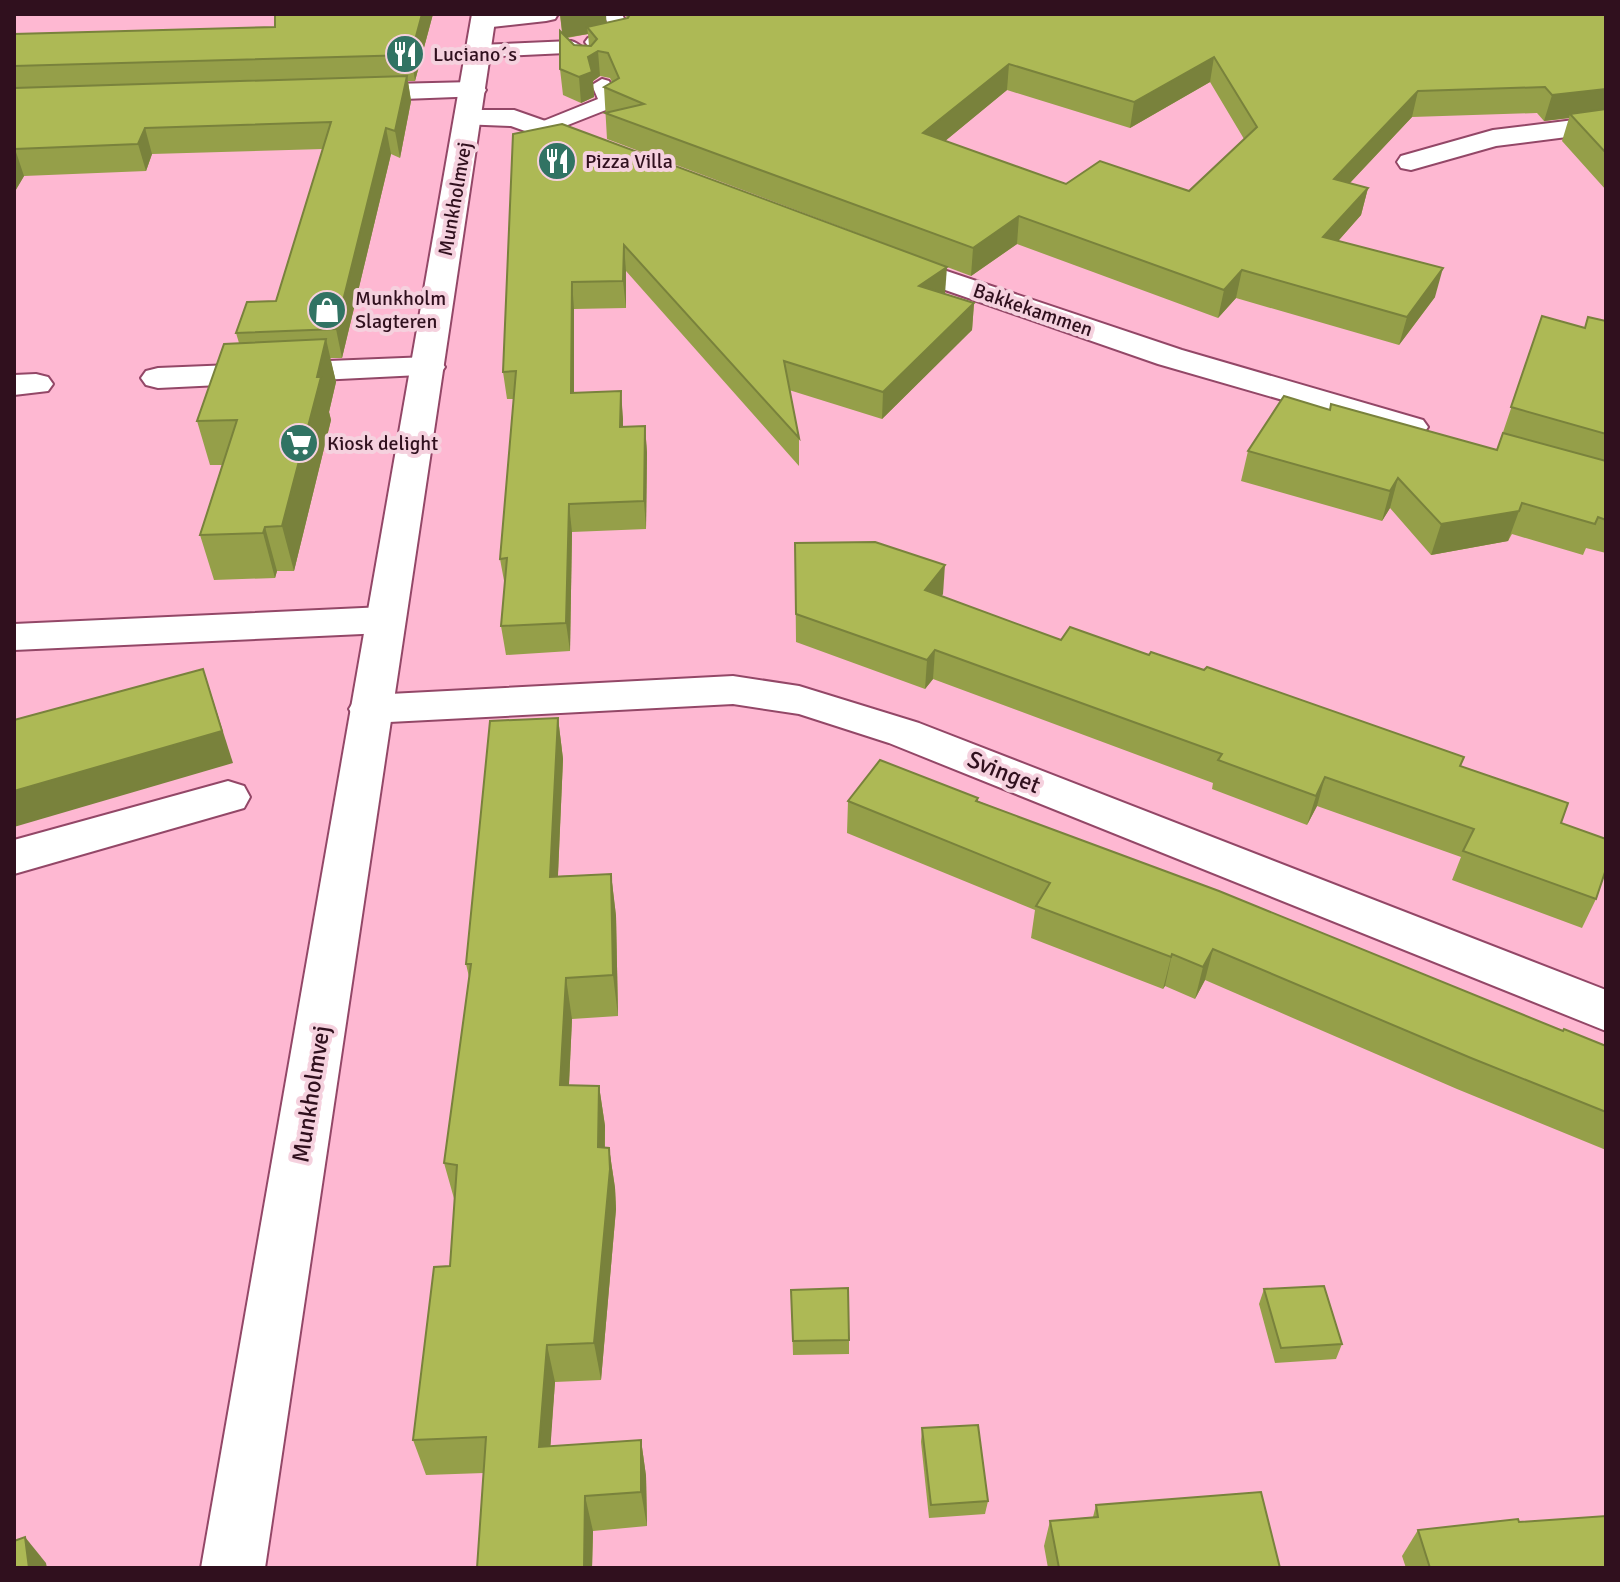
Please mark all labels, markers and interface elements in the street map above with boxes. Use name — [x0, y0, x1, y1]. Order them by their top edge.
restaurant icon: Luciano´s — [384, 33, 426, 75]
place label: Luciano´s — [433, 42, 517, 67]
street label: Munkholmvej — [433, 140, 477, 258]
restaurant icon: Pizza Villa — [536, 140, 578, 182]
place label: Pizza Villa — [585, 149, 673, 174]
street label: Bakkekammen — [970, 278, 1096, 342]
place label: Munkholm Slagteren — [355, 286, 446, 334]
shop icon: Munkholm Slagteren — [306, 289, 348, 331]
supermarket icon: Kiosk delight — [278, 422, 320, 464]
place label: Kiosk delight — [327, 431, 438, 456]
street label: Svinget — [963, 744, 1045, 800]
street label: Munkholmvej — [285, 1023, 337, 1165]

